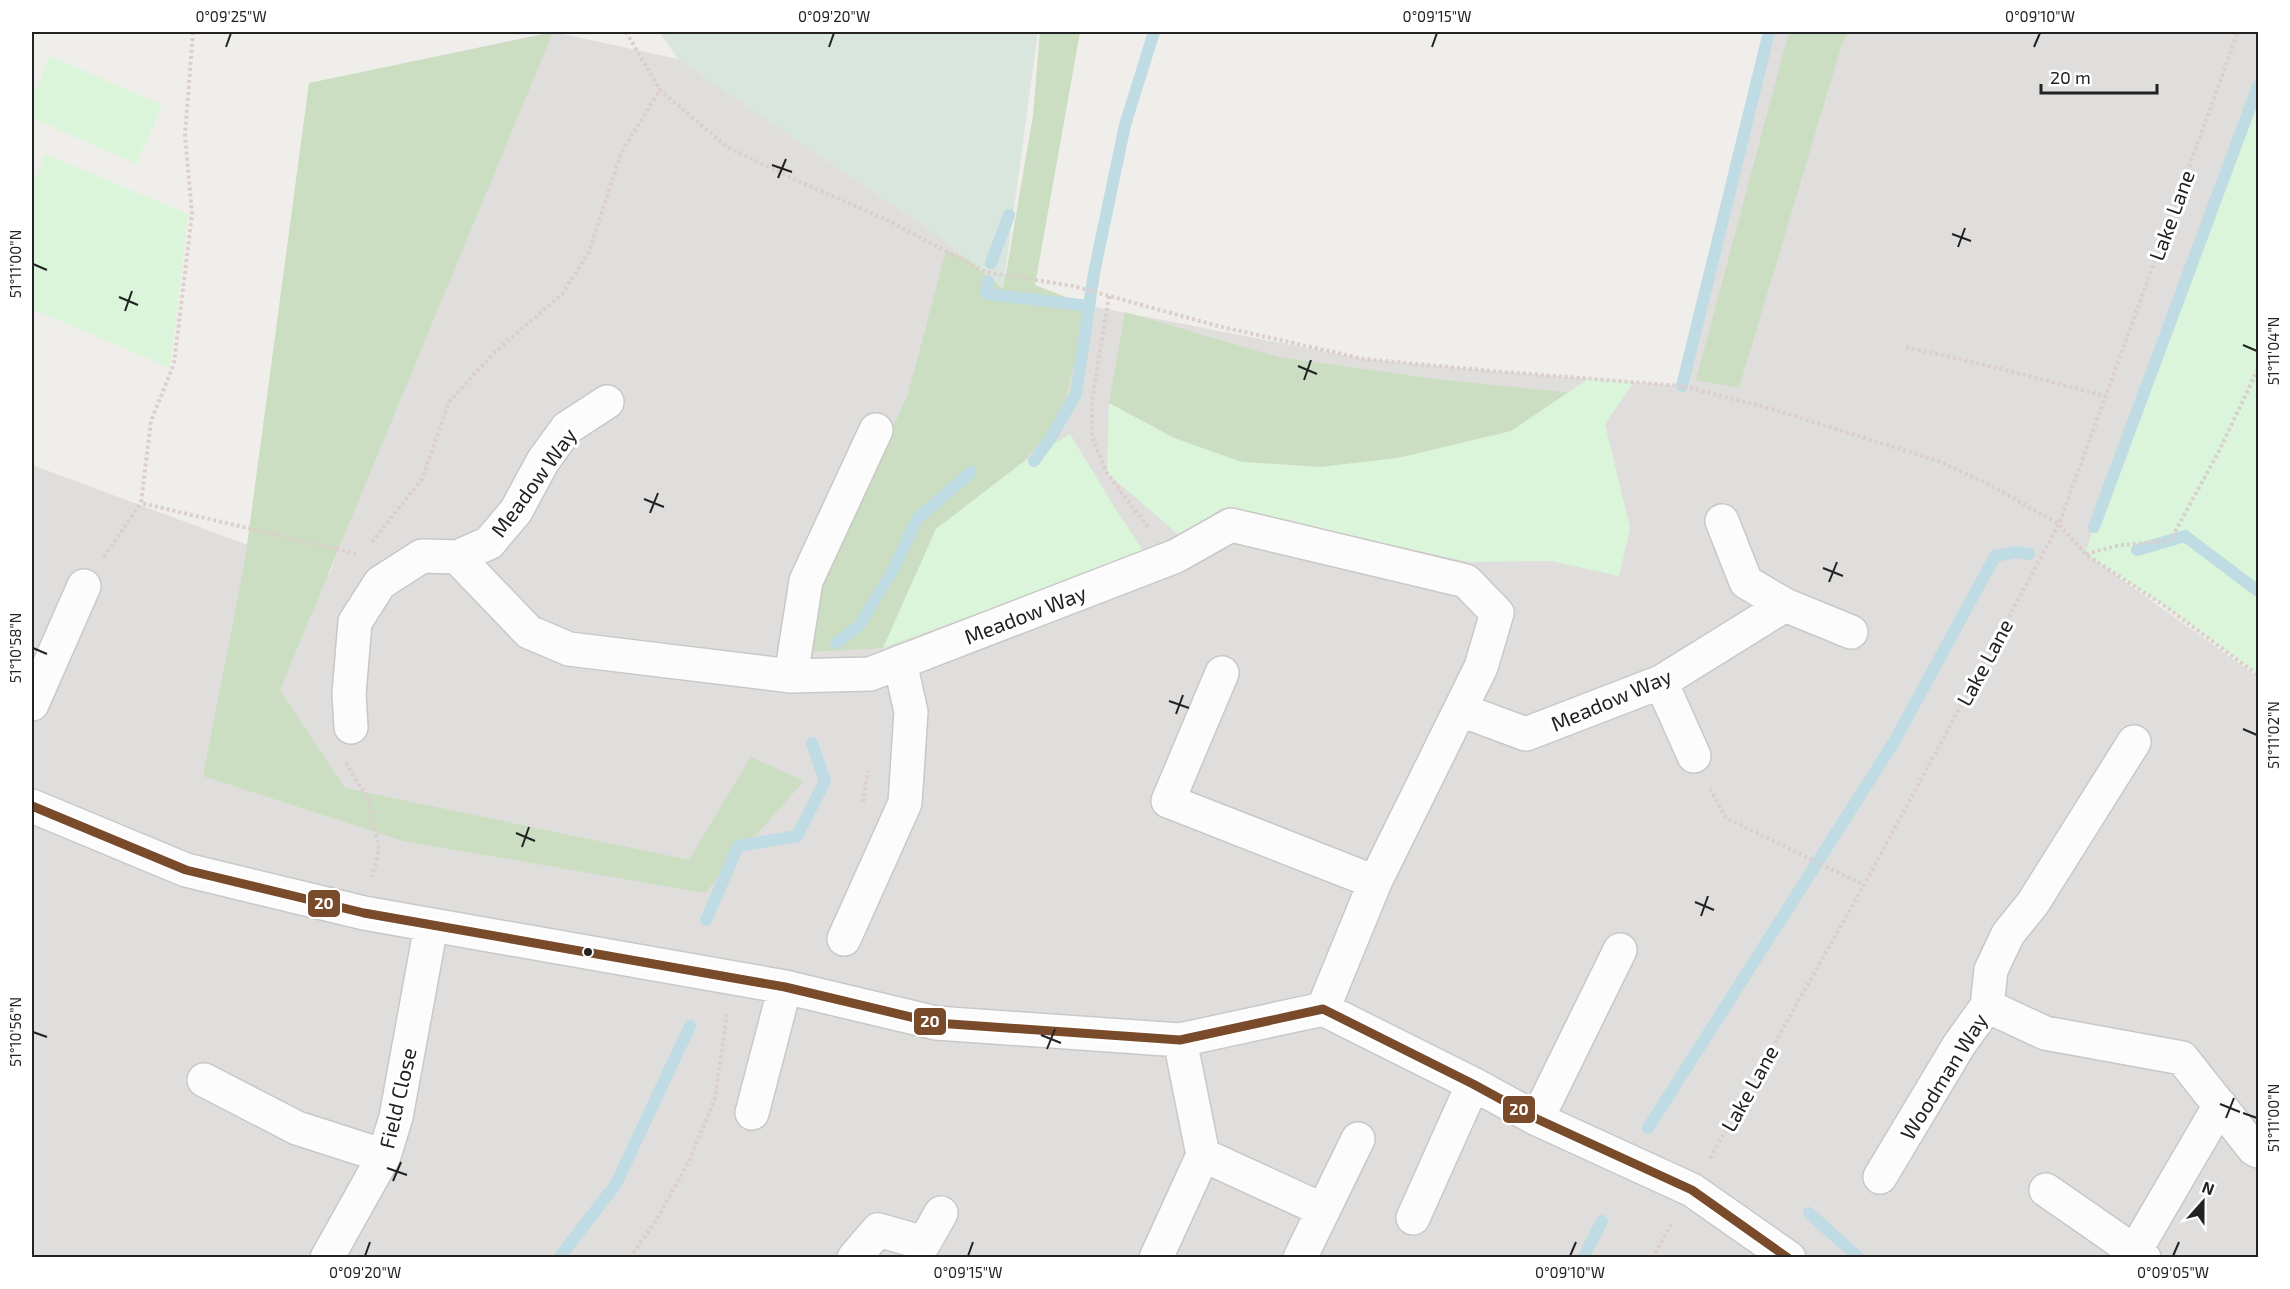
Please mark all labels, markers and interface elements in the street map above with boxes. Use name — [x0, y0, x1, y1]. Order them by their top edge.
text: 0°09'25"W — [195, 7, 267, 25]
text: 0°09'20"W — [798, 7, 870, 25]
text: 0°09'15"W — [1403, 7, 1471, 25]
text: 0°09'10"W — [2005, 7, 2075, 25]
scale bar — [2041, 57, 2156, 95]
text: 20 m — [2050, 66, 2091, 88]
street label: Lake Lane — [2143, 166, 2199, 264]
text: 51°11'00"N — [6, 230, 24, 298]
text: 51°11'04"N — [2264, 317, 2282, 385]
street label: Meadow Way — [485, 423, 581, 541]
street label: Meadow Way — [960, 579, 1090, 649]
text: 51°10'58"N — [6, 613, 24, 683]
street label: Lake Lane — [1951, 614, 2017, 710]
street label: Meadow Way — [1547, 662, 1675, 736]
text: 51°11'02"N — [2264, 701, 2282, 769]
line badge: 20 — [307, 889, 341, 918]
text: 20 — [314, 893, 334, 912]
unlabelled marker — [582, 946, 594, 958]
text: 51°10'56"N — [6, 997, 24, 1067]
line badge: 20 — [913, 1007, 947, 1036]
street label: Woodman Way — [1894, 1008, 1992, 1144]
text: 20 — [920, 1011, 940, 1030]
street label: Lake Lane — [1715, 1041, 1783, 1135]
street label: Field Close — [373, 1045, 421, 1151]
text: 51°11'00"N — [2264, 1084, 2282, 1152]
line badge: 20 — [1502, 1095, 1536, 1124]
text: 20 — [1509, 1099, 1529, 1118]
north arrow — [2173, 1172, 2233, 1232]
text: N — [2200, 1177, 2217, 1198]
text: 0°09'20"W — [329, 1263, 401, 1281]
text: 0°09'15"W — [934, 1263, 1002, 1281]
text: 0°09'10"W — [1535, 1263, 1605, 1281]
text: 0°09'05"W — [2137, 1263, 2209, 1281]

